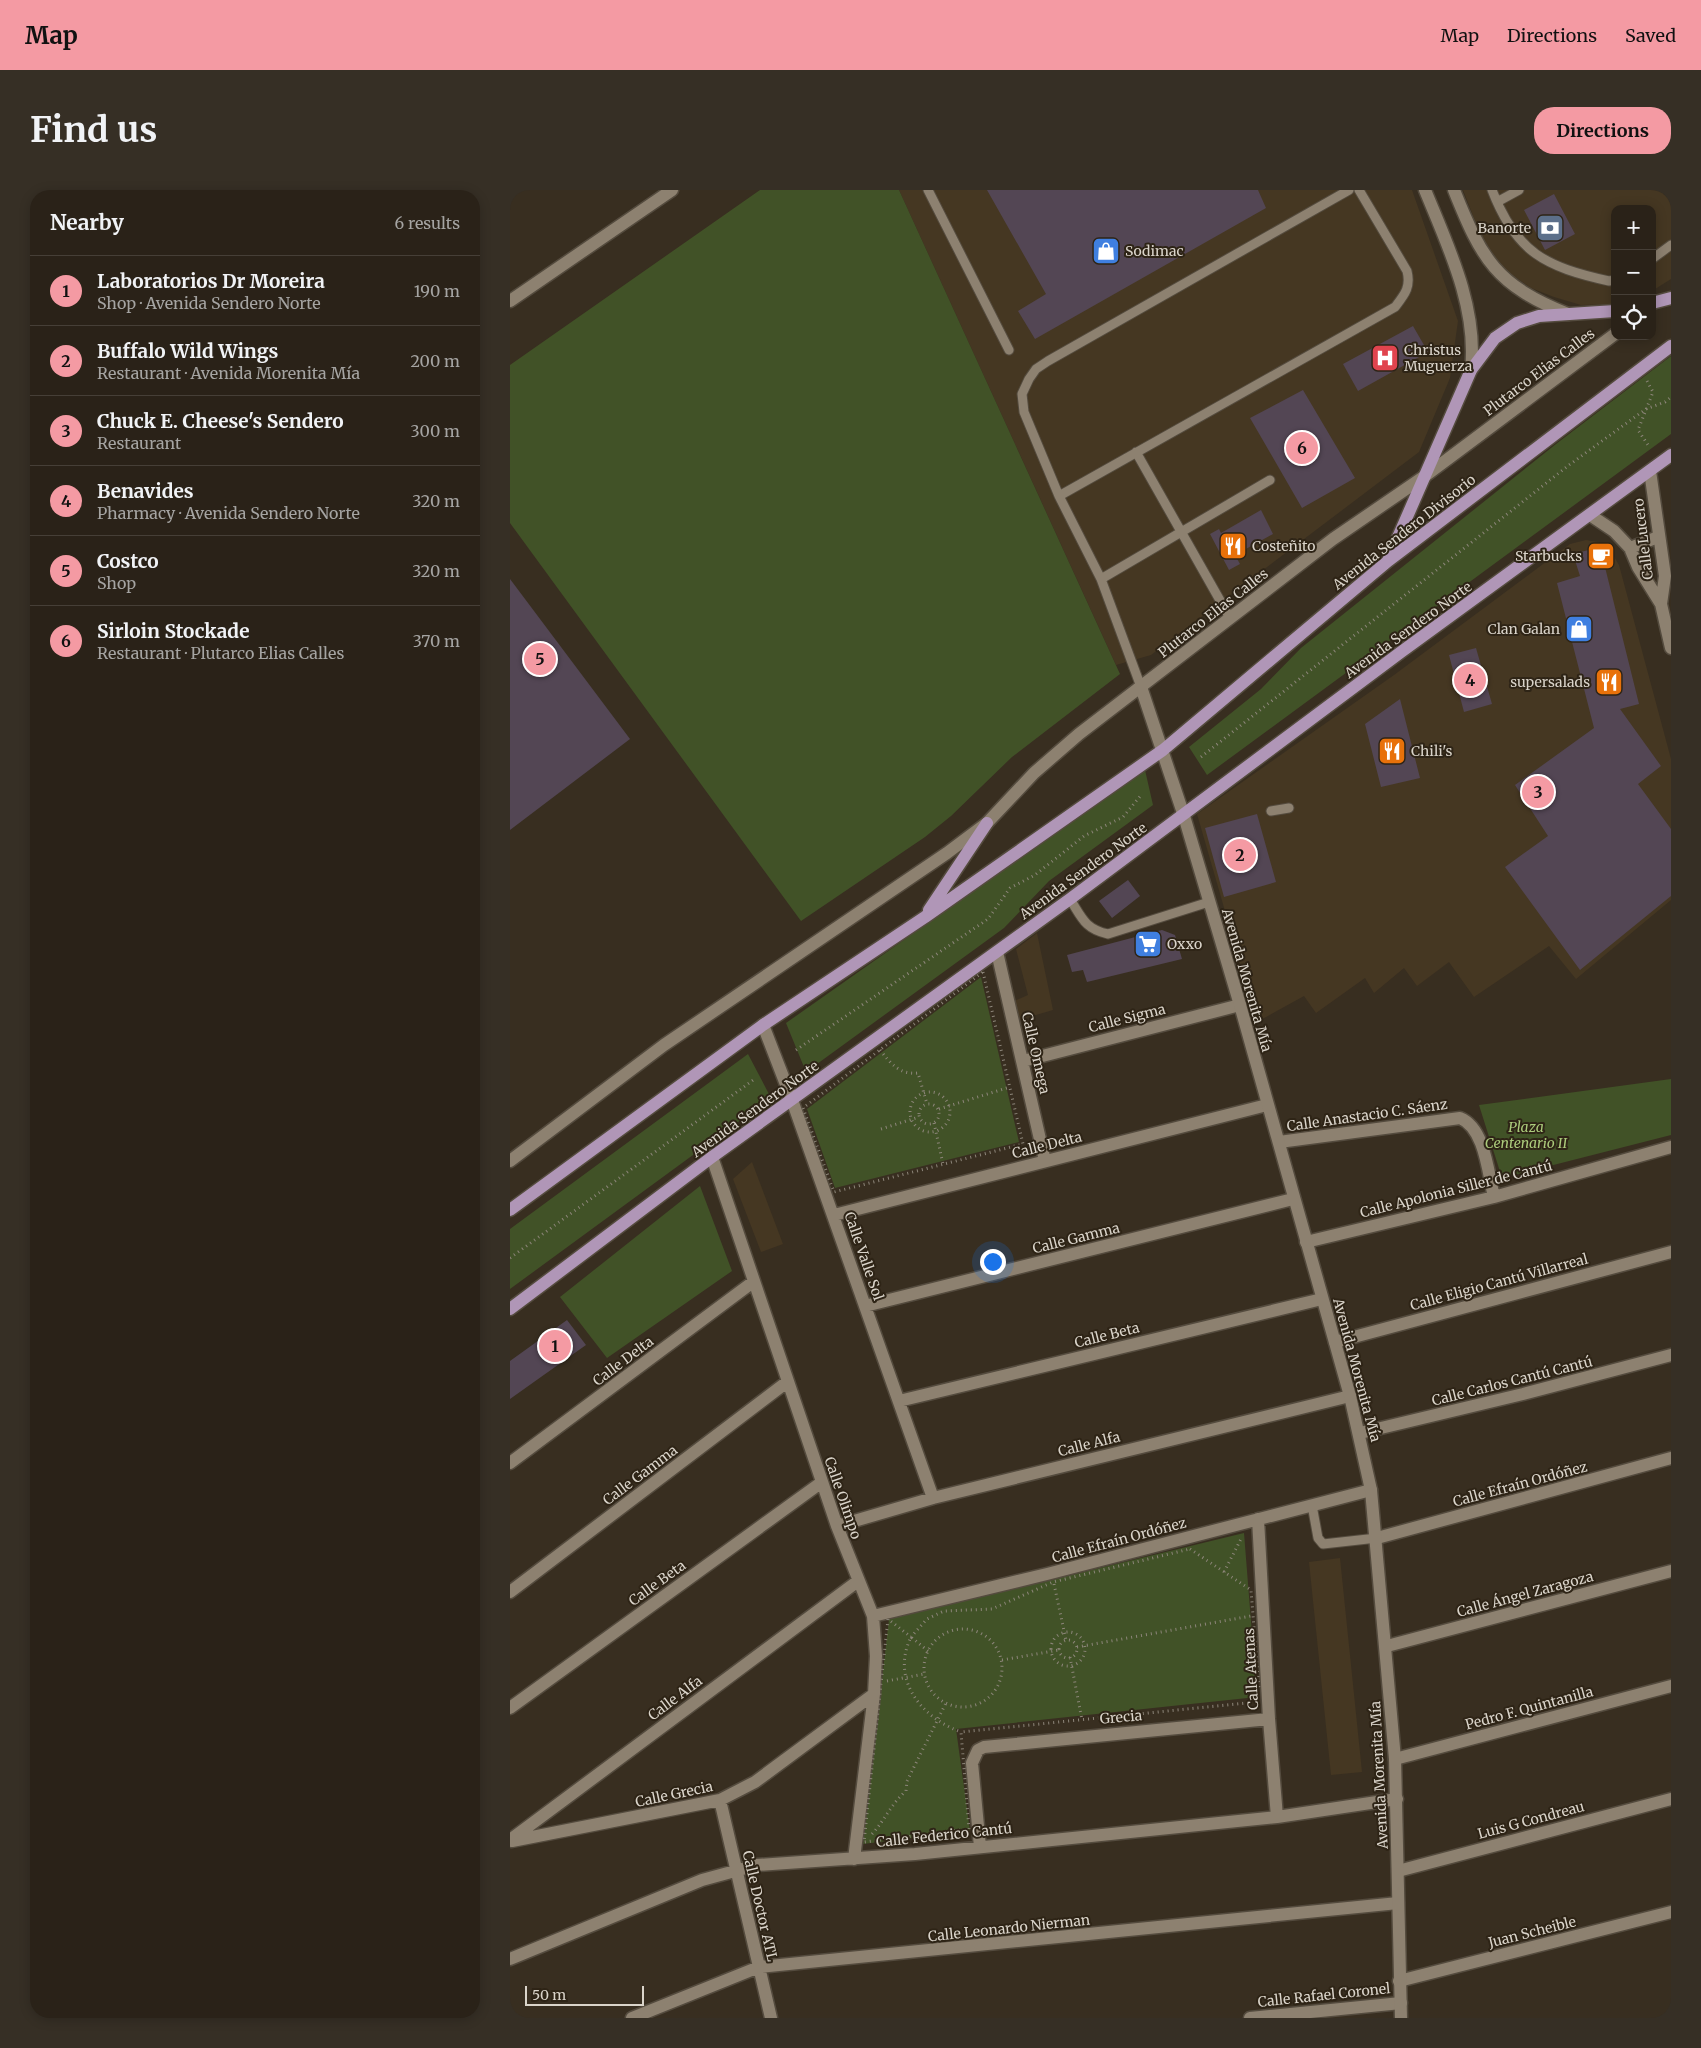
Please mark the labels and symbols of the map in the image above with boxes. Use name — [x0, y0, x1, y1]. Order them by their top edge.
bank icon: Banorte — [1535, 213, 1565, 243]
place label: Banorte — [1478, 219, 1531, 237]
shop icon: Sodimac — [1091, 236, 1121, 266]
place label: Sodimac — [1125, 242, 1184, 260]
street label: Plutarco Elias Calles — [1480, 324, 1598, 420]
place label: Christus Muguerza — [1404, 341, 1473, 375]
hospital icon: Christus Muguerza — [1370, 343, 1400, 373]
pin: 6 — [1286, 429, 1318, 467]
street label: Avenida Sendero Divisorio — [1328, 470, 1479, 594]
street label: Calle Lucero — [1629, 497, 1657, 581]
restaurant icon: Costeñito — [1218, 531, 1248, 561]
place label: Costeñito — [1252, 537, 1315, 555]
cafe icon: Starbucks — [1586, 541, 1616, 571]
place label: Starbucks — [1515, 547, 1582, 565]
street label: Plutarco Elias Calles — [1154, 564, 1272, 661]
street label: Avenida Sendero Norte — [1340, 578, 1475, 683]
shop icon: Clan Galan — [1564, 614, 1594, 644]
place label: Clan Galan — [1488, 620, 1560, 638]
pin: 5 — [524, 640, 556, 678]
pin: 4 — [1454, 661, 1486, 699]
restaurant icon: supersalads — [1594, 667, 1624, 697]
place label: supersalads — [1510, 673, 1590, 691]
restaurant icon: Chili's — [1377, 736, 1407, 766]
place label: Chili's — [1411, 742, 1453, 760]
pin: 3 — [1522, 773, 1554, 811]
street label: Avenida Sendero Norte — [1015, 819, 1150, 924]
pin: 2 — [1224, 836, 1256, 874]
street label: Avenida Morenita Mía — [1218, 905, 1276, 1054]
supermarket icon: Oxxo — [1133, 929, 1163, 959]
place label: Oxxo — [1167, 935, 1202, 953]
street label: Calle Sigma — [1087, 1000, 1168, 1036]
street label: Calle Omega — [1018, 1010, 1054, 1096]
street label: Avenida Sendero Norte — [687, 1057, 822, 1162]
street label: Calle Anastacio C. Sáenz — [1285, 1095, 1449, 1135]
park label: Plaza Centenario II — [1485, 1118, 1567, 1152]
street label: Calle Delta — [1010, 1128, 1084, 1162]
street label: Calle Apolonia Siller de Cantú — [1358, 1156, 1554, 1222]
street label: Calle Valle Sol — [840, 1209, 888, 1303]
street label: Calle Gamma — [1031, 1218, 1122, 1258]
your location — [980, 1249, 1006, 1275]
street label: Calle Eligio Cantú Villarreal — [1408, 1249, 1590, 1314]
street label: Avenida Morenita Mía — [1329, 1295, 1385, 1444]
street label: Calle Beta — [1073, 1318, 1142, 1352]
pin: 1 — [539, 1327, 571, 1365]
street label: Calle Delta — [589, 1332, 657, 1390]
street label: Calle Carlos Cantú Cantú — [1430, 1352, 1594, 1410]
street label: Calle Alfa — [1056, 1427, 1122, 1460]
street label: Calle Gamma — [599, 1441, 681, 1509]
street label: Calle Olimpo — [821, 1455, 865, 1541]
street label: Calle Efraín Ordóñez — [1451, 1457, 1589, 1511]
street label: Calle Efraín Ordóñez — [1050, 1513, 1188, 1567]
street label: Calle Beta — [625, 1556, 689, 1610]
street label: Calle Ángel Zaragoza — [1455, 1567, 1596, 1621]
street label: Calle Atenas — [1240, 1627, 1262, 1710]
street label: Calle Alfa — [644, 1671, 706, 1724]
street label: Pedro F. Quintanilla — [1463, 1682, 1595, 1734]
street label: Avenida Morenita Mía — [1366, 1700, 1392, 1850]
street label: Grecia — [1099, 1706, 1143, 1728]
street label: Calle Grecia — [634, 1777, 715, 1811]
street label: Luis G Condreau — [1476, 1797, 1586, 1843]
street label: Calle Federico Cantú — [875, 1819, 1013, 1851]
street label: Calle Doctor ATL — [739, 1849, 782, 1963]
street label: Calle Leonardo Nierman — [927, 1911, 1091, 1945]
street label: Juan Scheible — [1485, 1912, 1578, 1952]
street label: Calle Rafael Coronel — [1257, 1979, 1392, 2011]
scale bar — [525, 1983, 644, 2006]

